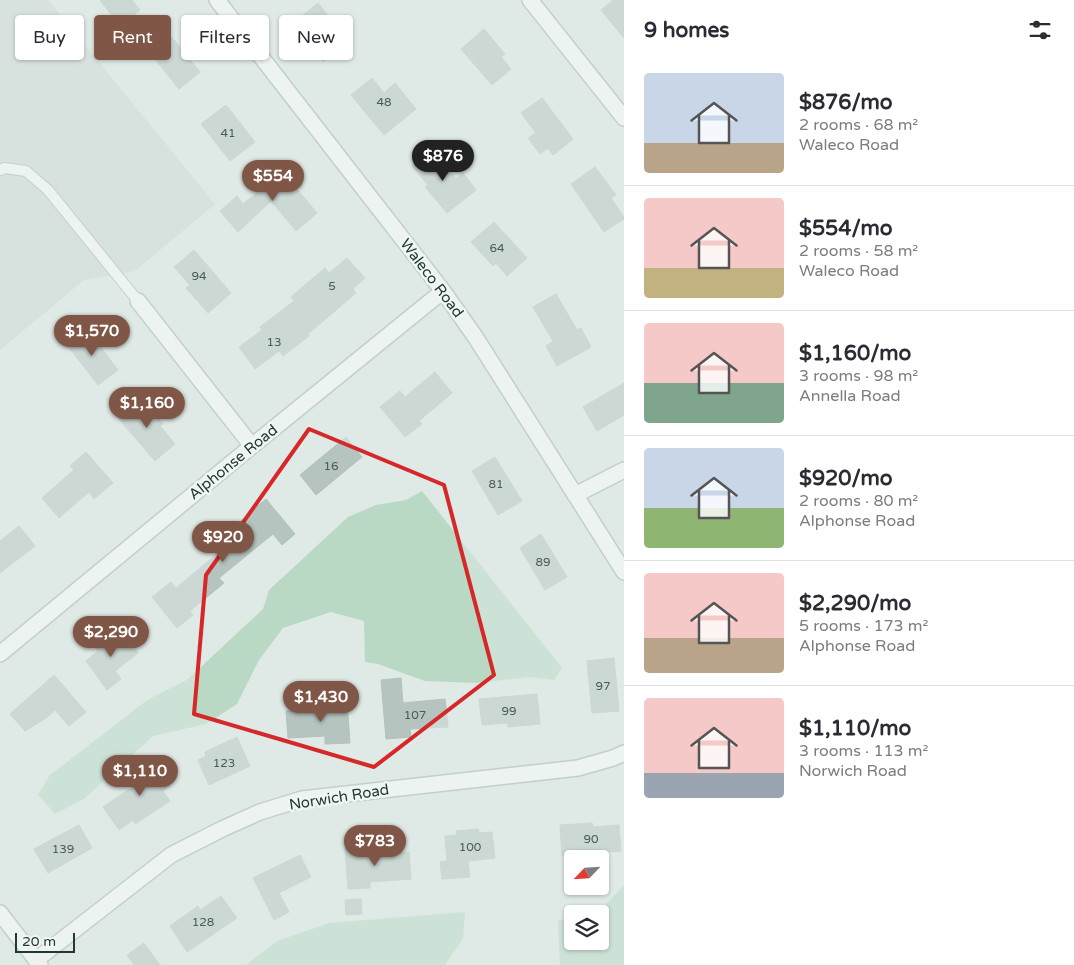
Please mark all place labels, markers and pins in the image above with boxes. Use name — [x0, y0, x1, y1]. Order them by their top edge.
pin: $876 — [413, 140, 473, 182]
pin: $554 — [243, 160, 303, 202]
pin: $1,570 — [51, 314, 133, 357]
pin: $1,160 — [106, 386, 188, 429]
pin: $920 — [193, 520, 253, 563]
pin: $2,290 — [70, 616, 152, 658]
pin: $1,430 — [280, 680, 362, 723]
pin: $1,110 — [99, 754, 181, 797]
pin: $783 — [345, 824, 405, 867]

